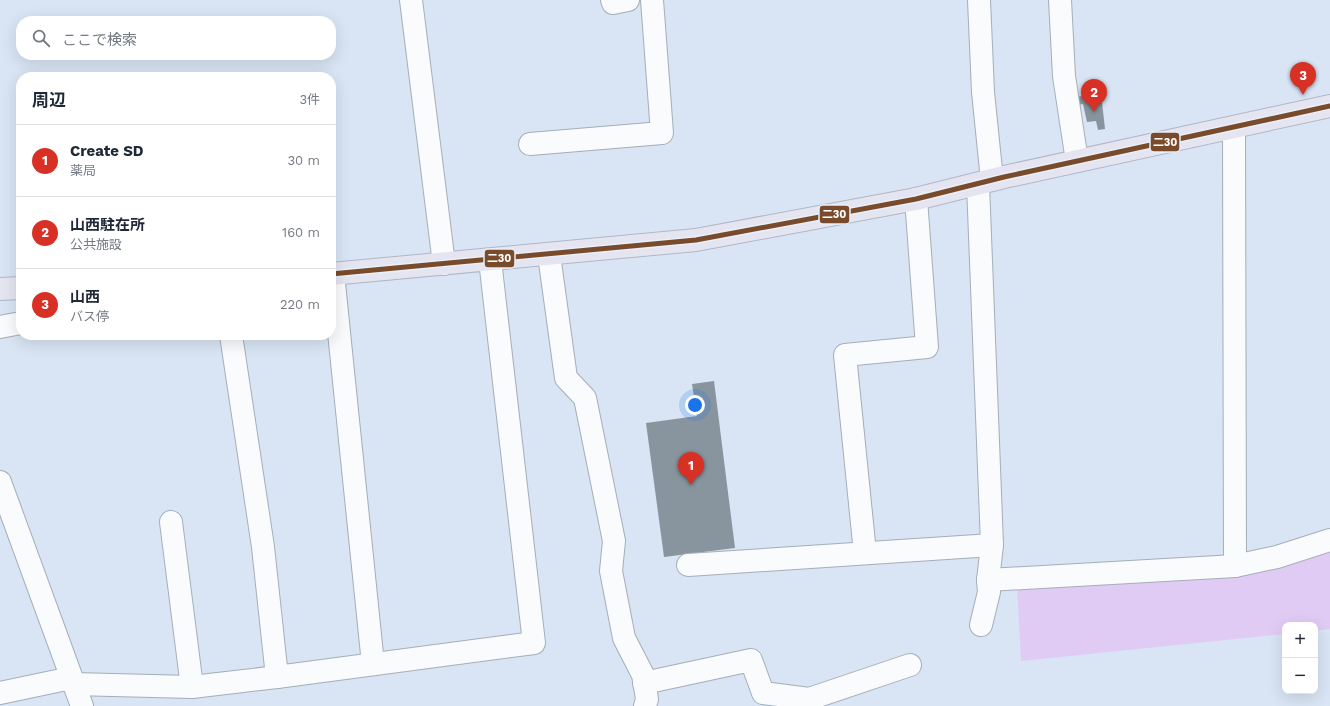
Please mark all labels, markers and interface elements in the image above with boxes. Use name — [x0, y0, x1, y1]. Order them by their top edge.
search box — [16, 16, 336, 60]
icon: search — [30, 27, 52, 49]
text: ここで検索 — [62, 31, 137, 49]
pin: 3 — [1290, 62, 1316, 95]
pin: 2 — [1081, 79, 1107, 112]
text: 周辺 — [32, 90, 66, 110]
text: 3件 — [299, 92, 320, 107]
line badge: 二30 — [1150, 132, 1180, 152]
text: 二30 — [1153, 136, 1177, 149]
text: Create SD — [70, 142, 144, 160]
text: 1 — [42, 153, 48, 168]
text: 30 m — [288, 153, 320, 168]
text: 薬局 — [70, 163, 96, 178]
line badge: 二30 — [819, 205, 850, 224]
text: 二30 — [822, 208, 846, 221]
text: 山西駐在所 — [70, 216, 145, 234]
text: 2 — [41, 225, 49, 240]
text: 160 m — [282, 225, 320, 240]
text: 公共施設 — [70, 237, 122, 252]
line badge: 二30 — [484, 249, 515, 268]
text: 二30 — [487, 252, 511, 265]
text: 山西 — [70, 288, 100, 306]
text: 3 — [41, 297, 49, 312]
text: 220 m — [280, 297, 320, 312]
text: バス停 — [70, 309, 109, 324]
your location — [685, 395, 705, 415]
pin: 1 — [678, 452, 704, 485]
map controls — [1282, 622, 1318, 694]
button: + — [1282, 622, 1318, 658]
button: − — [1282, 658, 1318, 694]

